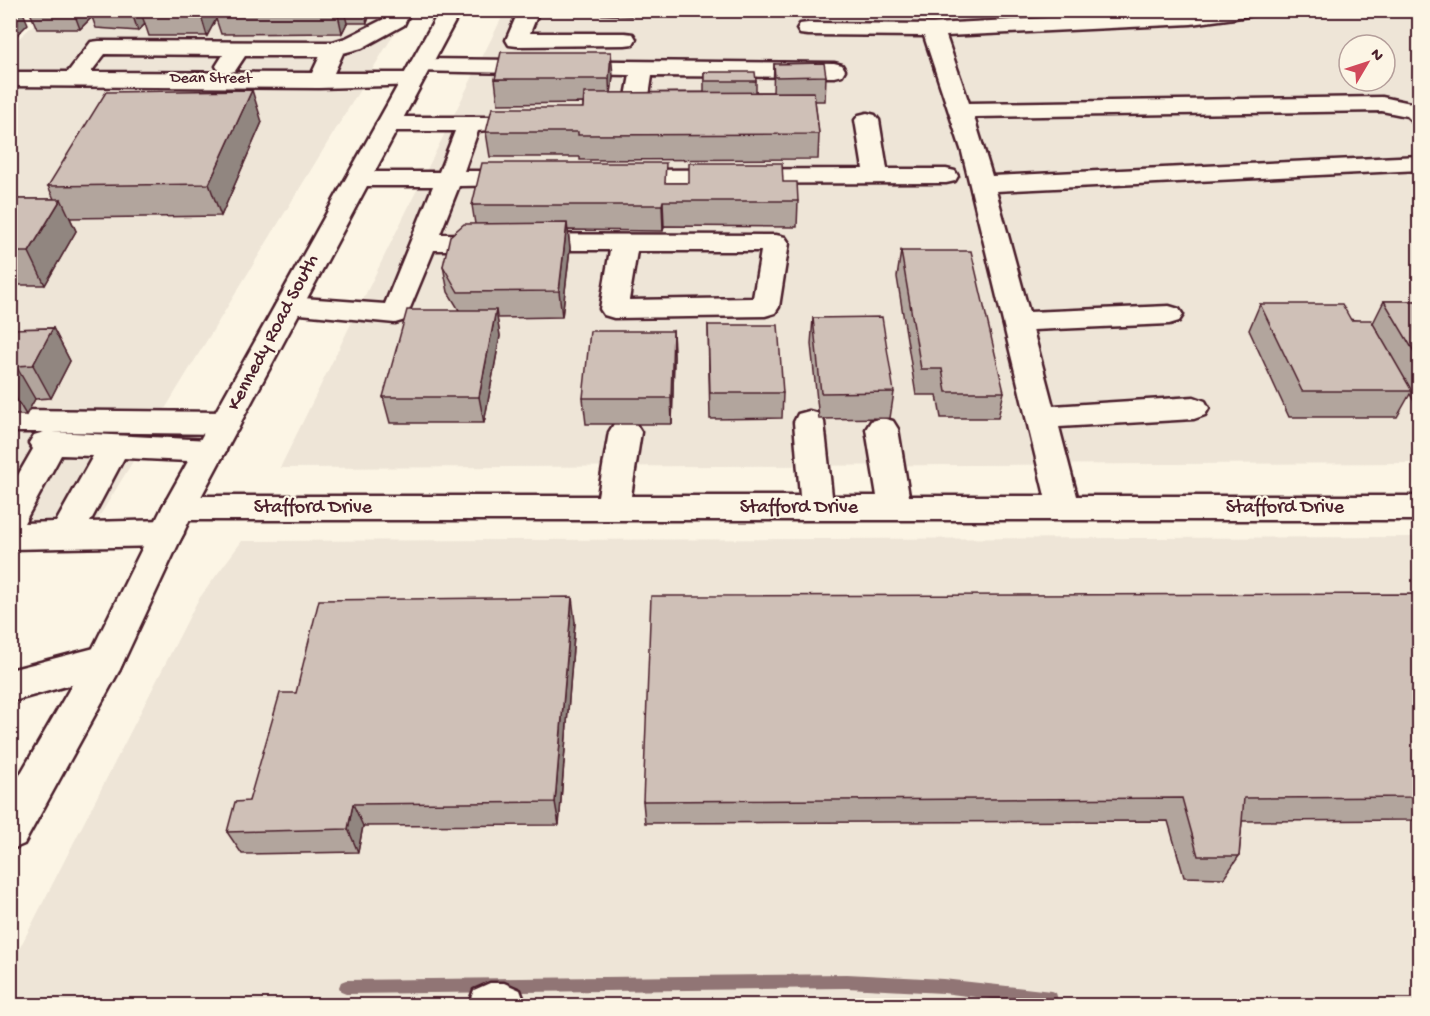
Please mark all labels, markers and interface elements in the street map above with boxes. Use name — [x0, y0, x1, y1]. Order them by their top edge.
north arrow — [1337, 33, 1397, 93]
text: N — [1365, 46, 1387, 66]
street label: Dean Street — [169, 70, 253, 89]
street label: Kennedy Road South — [223, 251, 325, 415]
street label: Stafford Drive — [254, 497, 373, 520]
street label: Stafford Drive — [740, 497, 859, 520]
street label: Stafford Drive — [1226, 497, 1345, 520]

